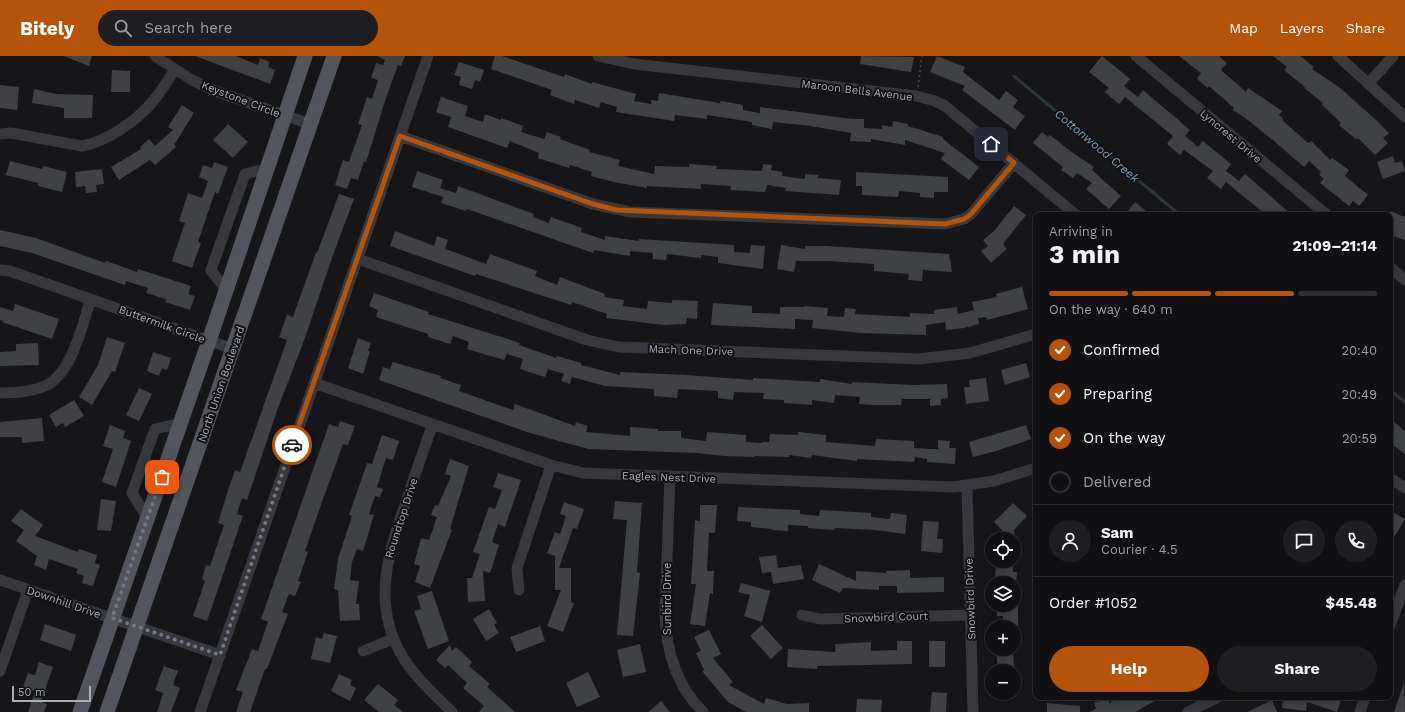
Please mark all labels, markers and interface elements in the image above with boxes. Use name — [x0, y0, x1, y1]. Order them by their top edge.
search box — [98, 10, 378, 46]
text: Bitely — [20, 17, 74, 40]
icon: search — [112, 17, 134, 39]
text: Search here — [144, 19, 232, 37]
text: Map — [1229, 20, 1258, 36]
text: Layers — [1280, 20, 1324, 36]
text: Share — [1346, 20, 1385, 36]
street label: Maroon Bells Avenue — [801, 77, 913, 104]
street label: Keystone Circle — [200, 79, 282, 120]
water label: Cottonwood Creek — [1052, 107, 1142, 186]
street label: Lyncrest Drive — [1197, 107, 1264, 166]
pin — [974, 127, 1008, 161]
icon: home — [980, 133, 1002, 155]
text: Arriving in — [1049, 224, 1113, 239]
text: 21:09–21:14 — [1292, 237, 1377, 255]
text: 3 min — [1049, 239, 1120, 269]
text: On the way · 640 m — [1049, 302, 1173, 317]
street label: Buttermilk Circle — [117, 303, 207, 346]
street label: North Union Boulevard — [196, 325, 247, 444]
icon: check — [1049, 339, 1071, 361]
text: Confirmed — [1083, 341, 1160, 359]
street label: Mach One Drive — [648, 343, 734, 358]
text: 20:40 — [1341, 343, 1377, 358]
icon: check — [1049, 383, 1071, 405]
text: Preparing — [1083, 385, 1152, 403]
text: 20:49 — [1342, 387, 1377, 402]
courier — [272, 425, 312, 465]
icon: check — [1049, 427, 1071, 449]
text: On the way — [1083, 429, 1165, 447]
text: 20:59 — [1342, 431, 1377, 446]
icon: car — [281, 434, 303, 456]
pin — [145, 460, 179, 494]
icon: bag — [151, 466, 173, 488]
street label: Eagles Nest Drive — [622, 469, 716, 486]
text: Delivered — [1083, 473, 1151, 491]
street label: Roundtop Drive — [382, 476, 421, 560]
button: person — [1049, 520, 1091, 562]
button: chat — [1283, 520, 1325, 562]
button: phone — [1335, 520, 1377, 562]
text: Sam — [1101, 524, 1133, 542]
map controls — [985, 532, 1021, 700]
button: locate — [985, 532, 1021, 568]
text: Courier · 4.5 — [1101, 542, 1178, 557]
street label: Snowbird Drive — [963, 558, 978, 640]
street label: Sunbird Drive — [661, 563, 674, 635]
button: layers — [985, 576, 1021, 612]
street label: Downhill Drive — [25, 584, 103, 621]
text: Order #1052 — [1049, 594, 1137, 612]
text: $45.48 — [1326, 594, 1377, 612]
street label: Snowbird Court — [844, 610, 929, 625]
button: + — [985, 620, 1021, 656]
button: Help — [1049, 646, 1209, 692]
button: Share — [1217, 646, 1377, 692]
button: − — [985, 664, 1021, 700]
scale bar — [12, 684, 91, 703]
text: 50 m — [18, 686, 45, 699]

